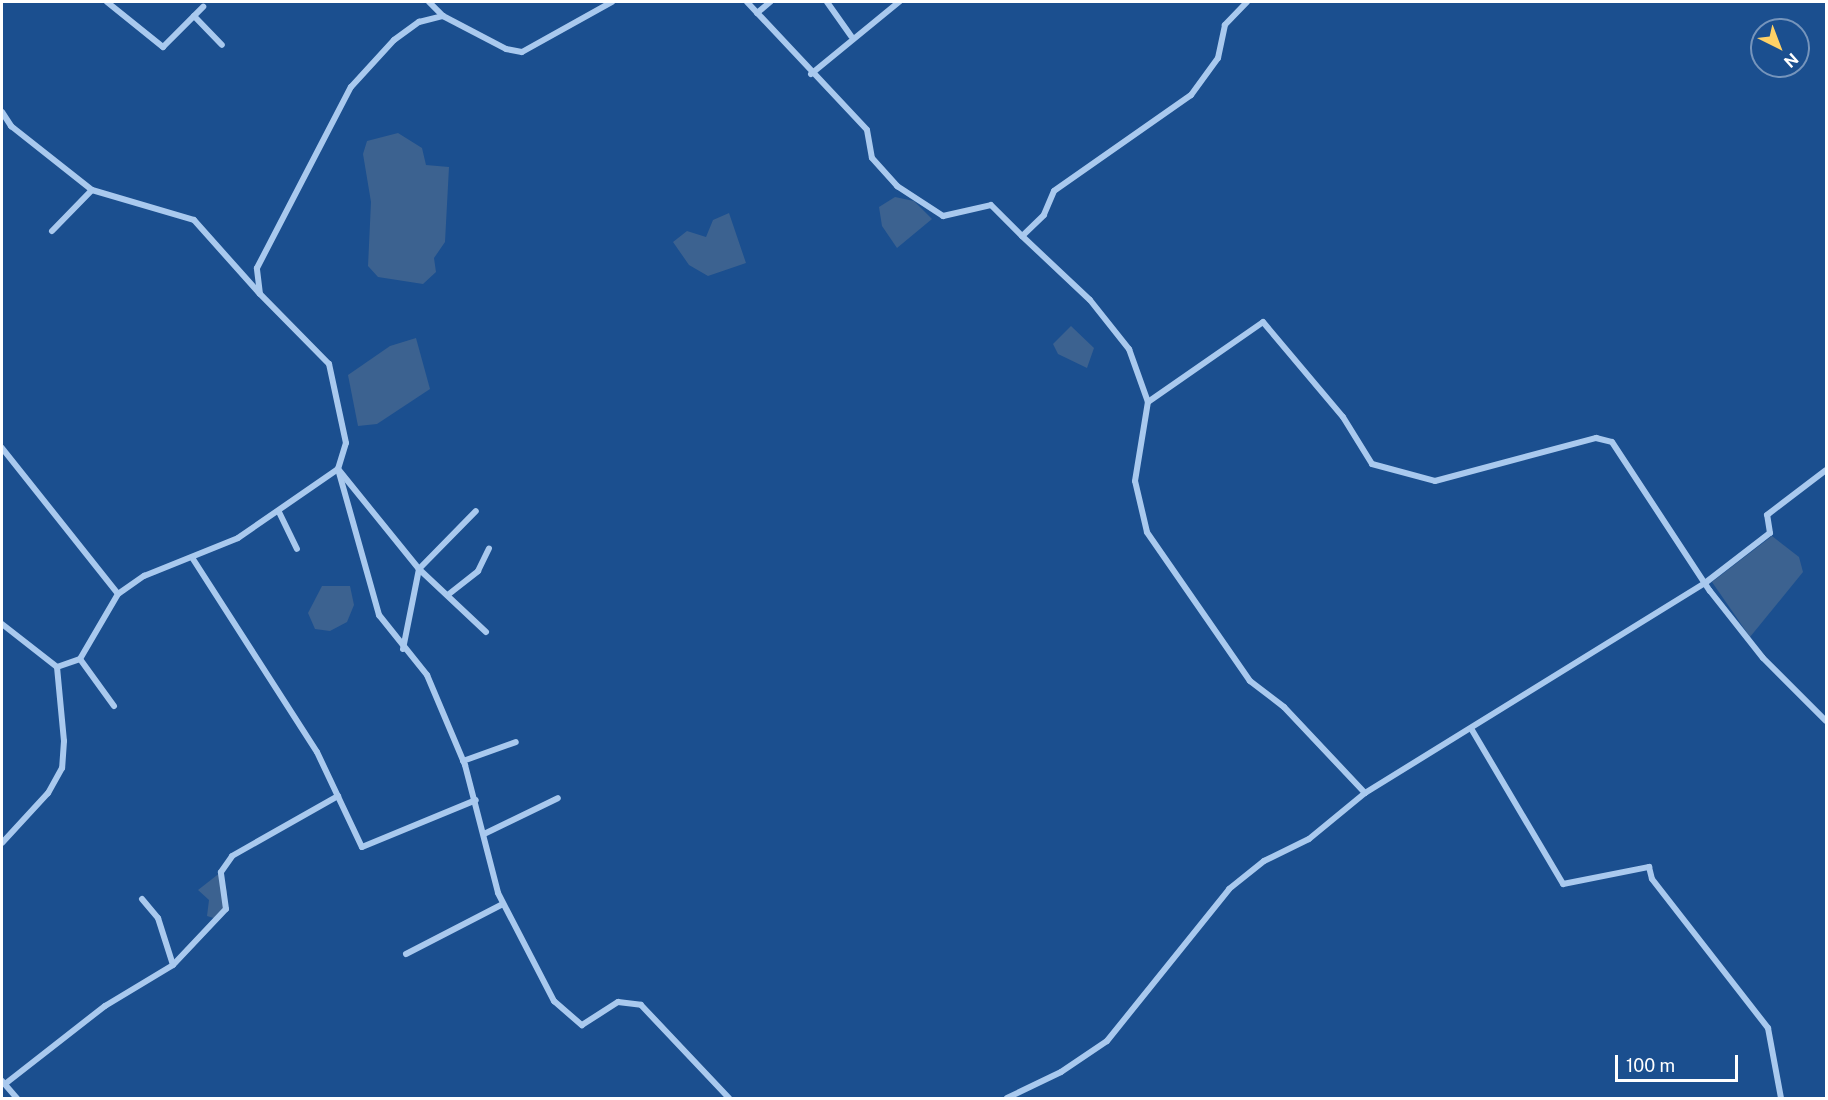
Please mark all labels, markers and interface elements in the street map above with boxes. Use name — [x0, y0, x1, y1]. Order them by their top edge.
north arrow — [1750, 18, 1810, 78]
text: N — [1780, 49, 1802, 72]
scale bar — [1618, 1043, 1741, 1081]
text: 100 m — [1626, 1055, 1675, 1076]

